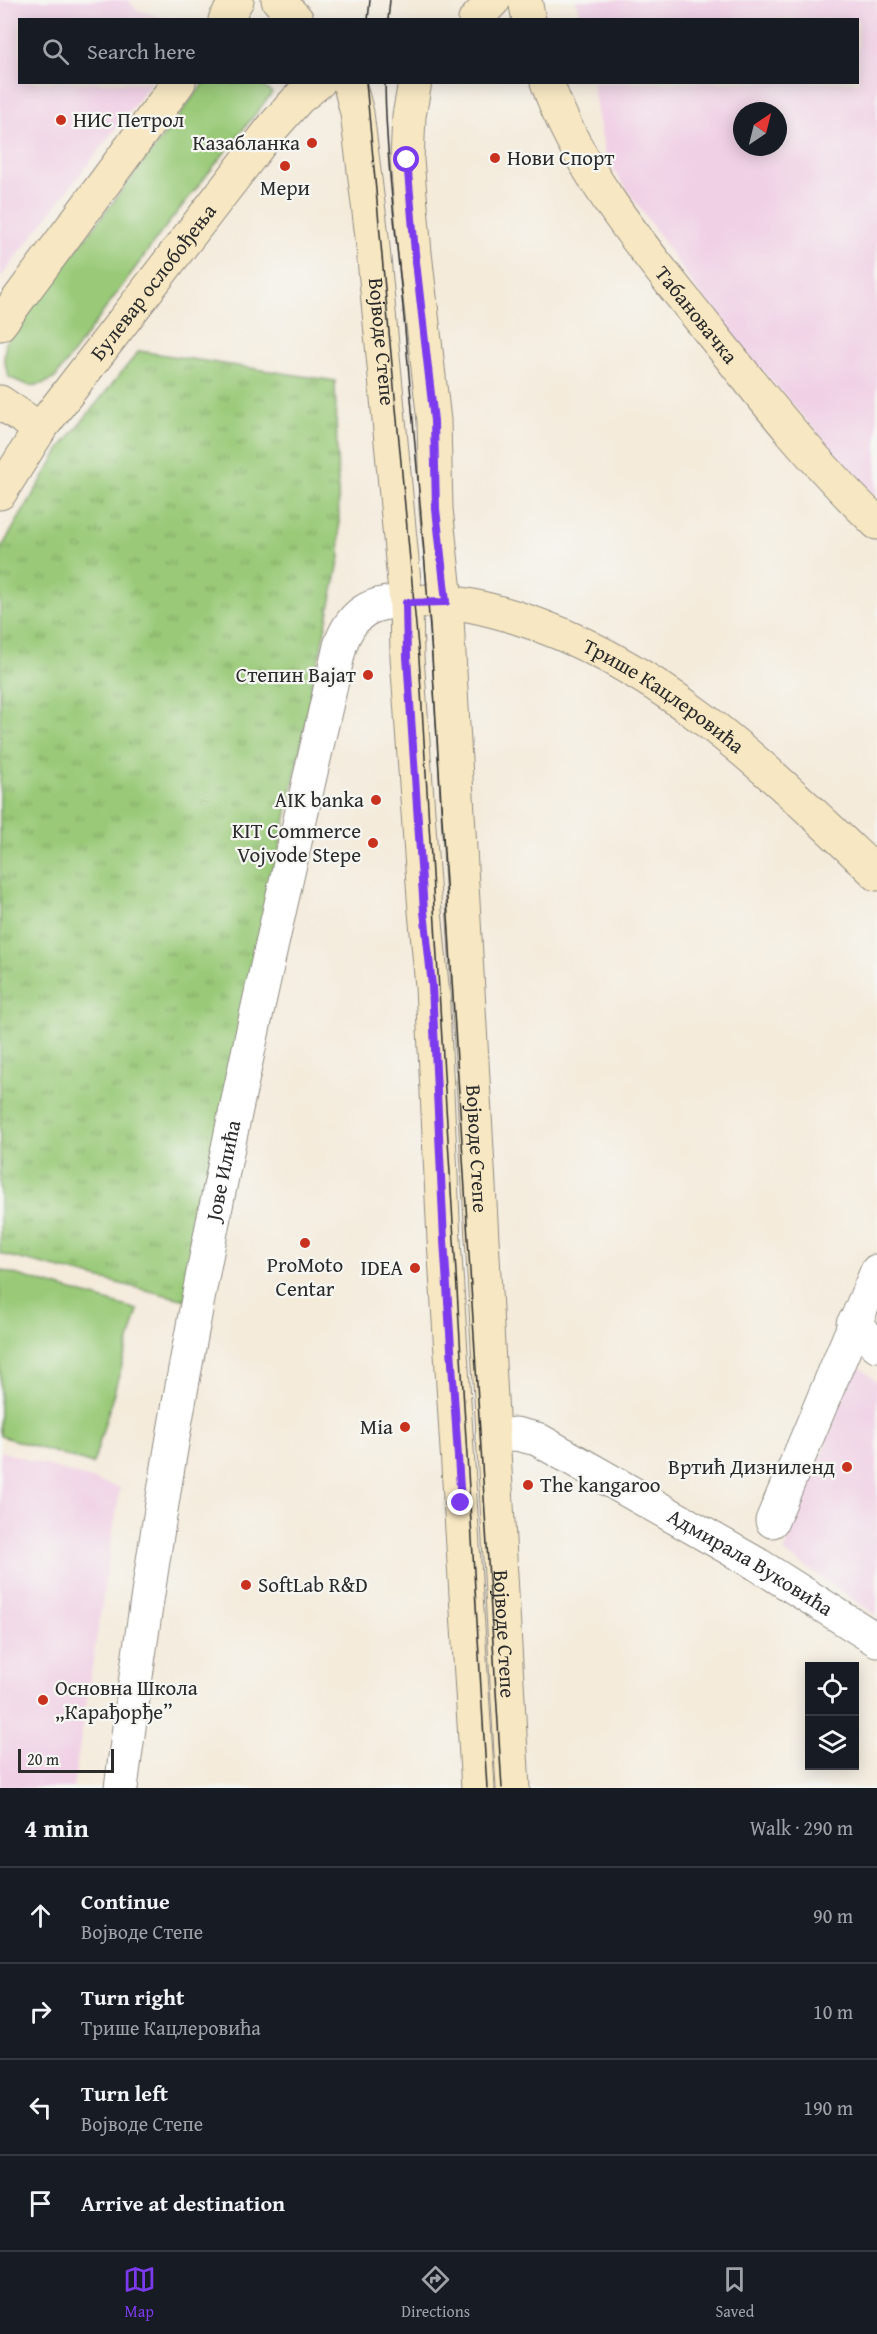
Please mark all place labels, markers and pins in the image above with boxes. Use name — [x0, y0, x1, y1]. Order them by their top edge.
place label: НИС Петрол — [73, 104, 185, 135]
marker: НИС Петрол — [54, 113, 68, 127]
place label: Казабланка — [193, 127, 300, 158]
marker: Казабланка — [305, 136, 319, 150]
place label: Нови Спорт — [507, 142, 614, 173]
marker: Нови Спорт — [488, 151, 502, 165]
marker: Мери — [278, 159, 292, 173]
place label: Мери — [260, 172, 310, 203]
place label: Степин Вајат — [236, 659, 356, 690]
marker: Степин Вајат — [361, 668, 375, 682]
place label: AIK banka — [275, 784, 364, 815]
marker: AIK banka — [369, 793, 383, 807]
place label: KIT Commerce Vojvode Stepe — [232, 815, 361, 870]
marker: KIT Commerce Vojvode Stepe — [366, 836, 380, 850]
marker: ProMoto Centar — [298, 1236, 312, 1250]
place label: ProMoto Centar — [267, 1249, 343, 1304]
place label: IDEA — [360, 1252, 403, 1283]
marker: IDEA — [408, 1261, 422, 1275]
place label: Mia — [360, 1411, 393, 1442]
marker: Mia — [398, 1420, 412, 1434]
place label: Вртић Дизниленд — [668, 1451, 836, 1482]
marker: Вртић Дизниленд — [840, 1460, 854, 1474]
place label: The kangaroo — [540, 1469, 661, 1500]
marker: The kangaroo — [521, 1478, 535, 1492]
place label: SoftLab R&D — [258, 1569, 368, 1600]
marker: SoftLab R&D — [239, 1578, 253, 1592]
place label: Основна Школа „Карађорђе” — [55, 1672, 198, 1727]
marker: Основна Школа „Карађорђе” — [36, 1693, 50, 1707]

